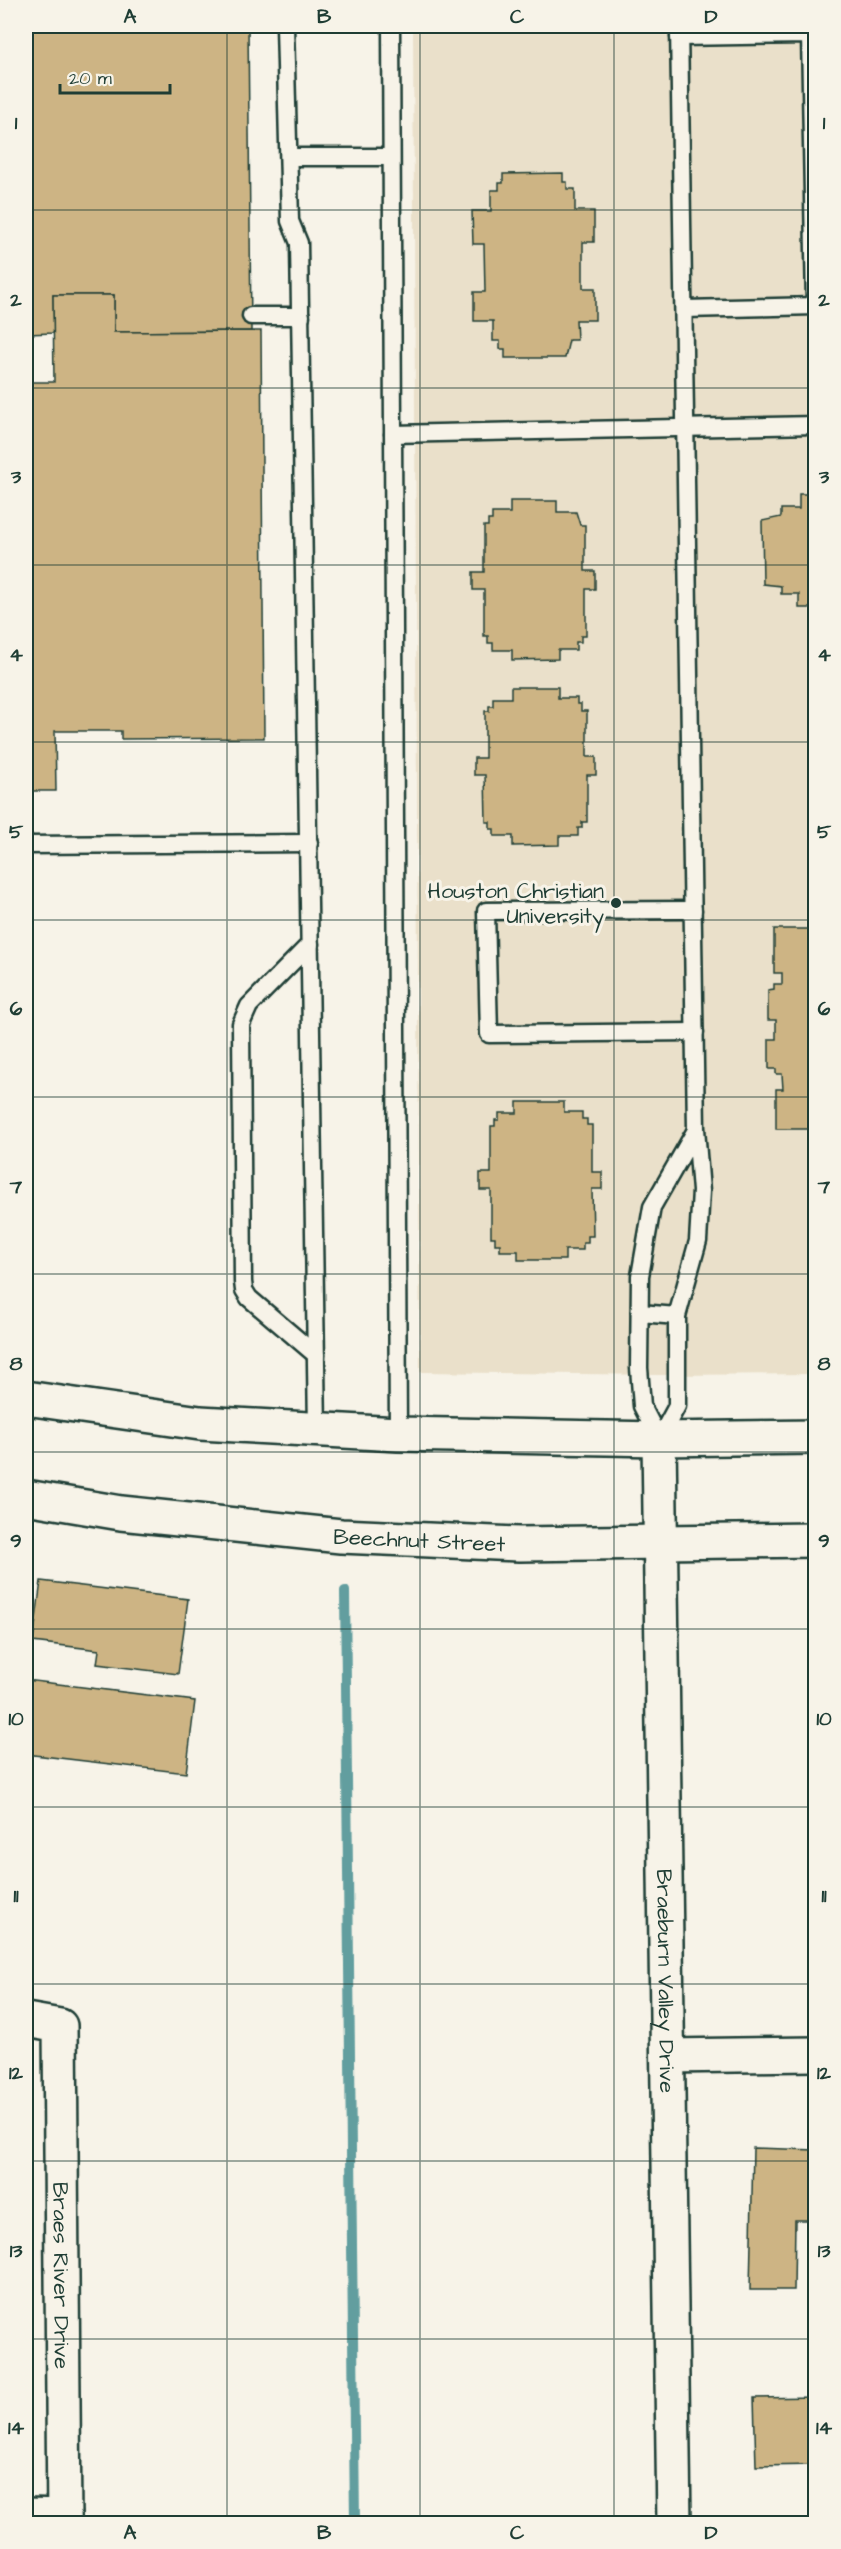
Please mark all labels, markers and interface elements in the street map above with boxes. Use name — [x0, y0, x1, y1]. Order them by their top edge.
text: A — [124, 3, 137, 31]
text: B — [317, 3, 332, 31]
text: C — [510, 3, 525, 31]
text: D — [705, 3, 718, 31]
scale bar — [60, 57, 170, 95]
text: 20 m — [69, 66, 112, 91]
text: 1 — [15, 109, 18, 137]
text: 1 — [823, 109, 826, 137]
text: 2 — [9, 286, 22, 314]
text: 2 — [817, 286, 830, 314]
text: 3 — [10, 463, 22, 491]
text: 3 — [818, 463, 830, 491]
text: 4 — [9, 641, 23, 669]
text: 4 — [817, 641, 831, 669]
text: 5 — [9, 818, 24, 846]
text: 5 — [817, 818, 832, 846]
place label: Houston Christian University — [428, 876, 604, 933]
marker: Houston Christian University — [609, 896, 623, 910]
text: 6 — [10, 995, 23, 1023]
text: 6 — [818, 995, 831, 1023]
text: 7 — [9, 1173, 23, 1201]
text: 7 — [817, 1173, 831, 1201]
text: 8 — [10, 1350, 23, 1378]
text: 8 — [818, 1350, 831, 1378]
street label: Beechnut Street — [333, 1522, 506, 1560]
text: 9 — [10, 1527, 22, 1555]
text: 9 — [818, 1527, 830, 1555]
text: 10 — [8, 1705, 24, 1733]
text: 10 — [816, 1705, 832, 1733]
street label: Braeburn Valley Drive — [648, 1869, 682, 2093]
text: 11 — [13, 1882, 19, 1910]
text: 11 — [821, 1882, 827, 1910]
text: 12 — [9, 2059, 24, 2087]
text: 12 — [817, 2059, 832, 2087]
street label: Braes River Drive — [44, 2182, 77, 2369]
text: 13 — [10, 2237, 23, 2265]
text: 13 — [818, 2237, 831, 2265]
text: 14 — [8, 2414, 24, 2442]
text: 14 — [816, 2414, 832, 2442]
text: A — [124, 2519, 137, 2547]
text: B — [317, 2519, 332, 2547]
text: C — [510, 2519, 525, 2547]
text: D — [705, 2519, 718, 2547]

